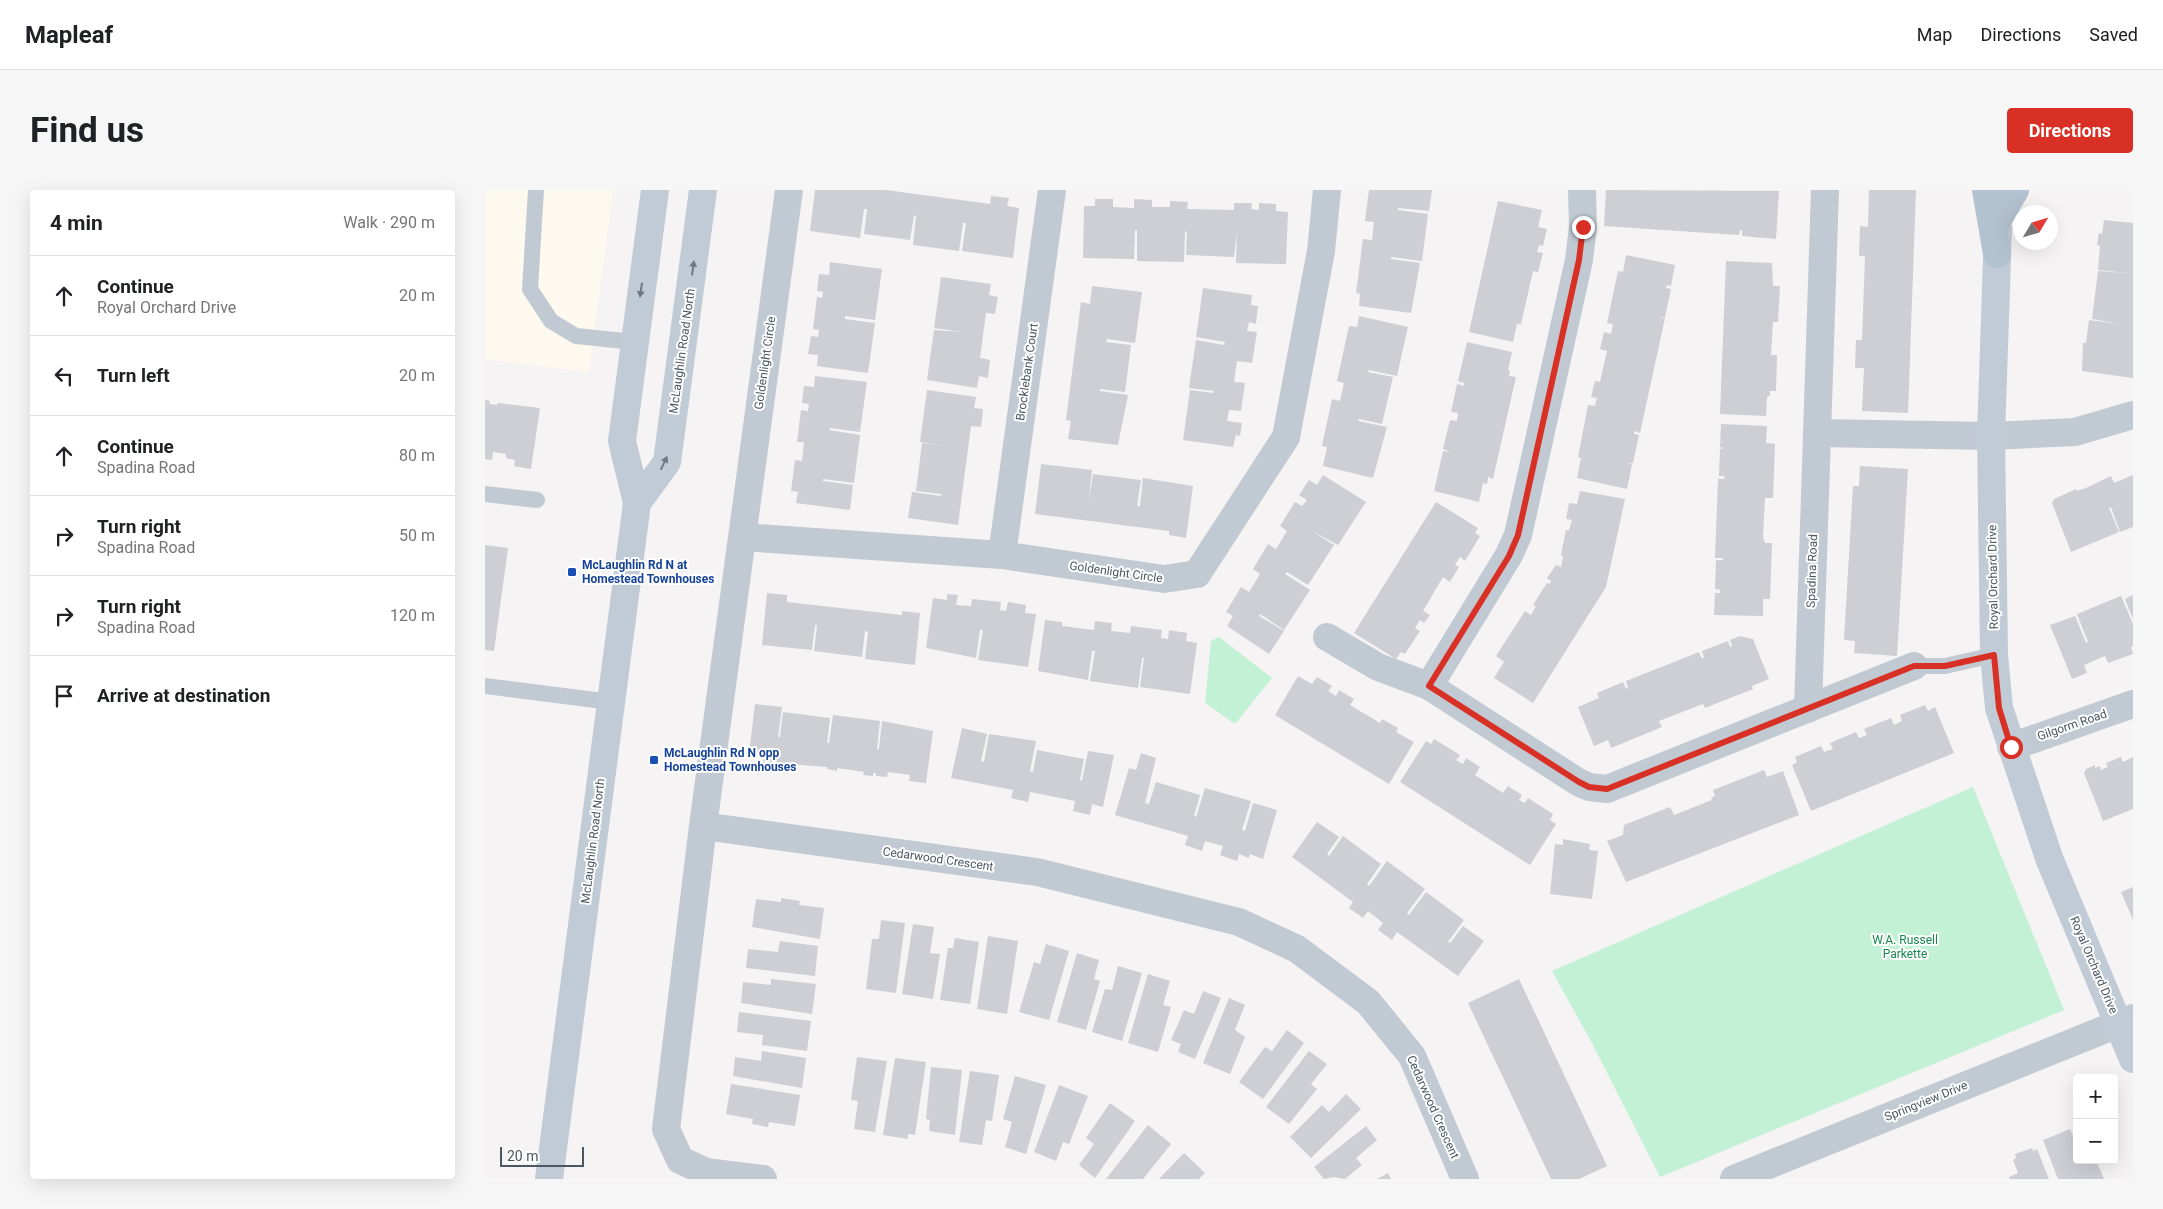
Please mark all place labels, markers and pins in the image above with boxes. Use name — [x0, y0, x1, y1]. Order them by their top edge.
place label: McLaughlin Rd N at Homestead Townhouses — [582, 558, 714, 586]
marker: McLaughlin Rd N at Homestead Townhouses — [566, 566, 578, 578]
place label: McLaughlin Rd N opp Homestead Townhouses — [664, 746, 796, 774]
marker: McLaughlin Rd N opp Homestead Townhouses — [648, 754, 660, 766]

